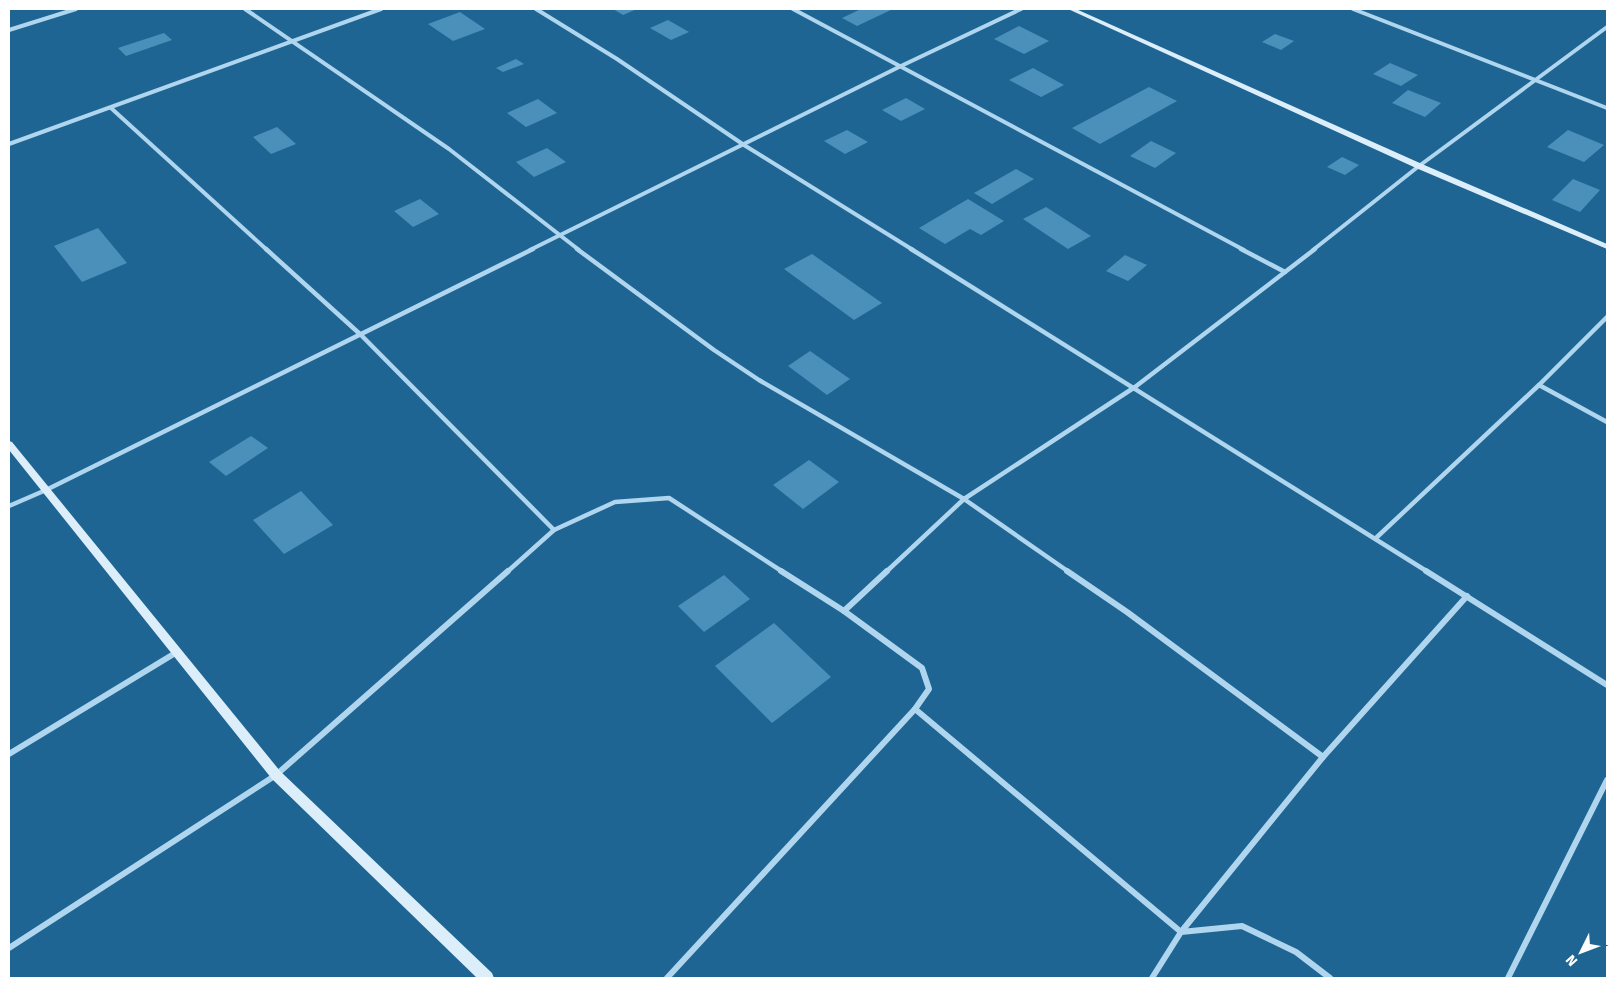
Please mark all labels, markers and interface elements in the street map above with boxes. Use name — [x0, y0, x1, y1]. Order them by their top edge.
north arrow — [1556, 927, 1606, 977]
text: N — [1562, 951, 1581, 970]

